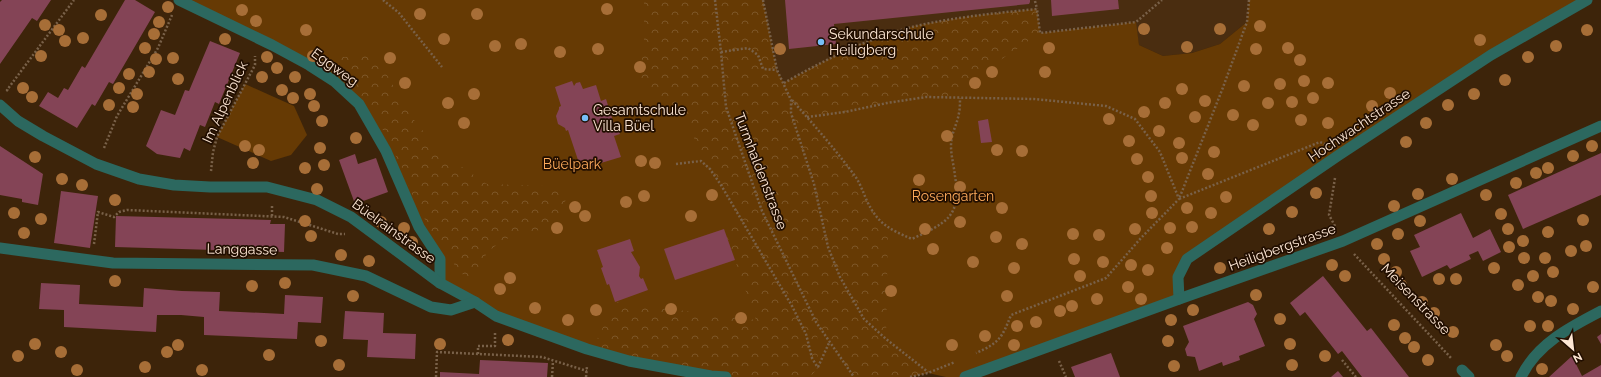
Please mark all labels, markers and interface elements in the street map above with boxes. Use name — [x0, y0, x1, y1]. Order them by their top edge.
place label: Sekundarschule Heiligberg — [829, 26, 934, 58]
marker: Sekundarschule Heiligberg — [816, 37, 826, 47]
street label: Eggweg — [309, 45, 361, 89]
street label: Im Alpenblick — [199, 58, 251, 145]
street label: Hochwachtstrasse — [1305, 85, 1413, 165]
place label: Gesamtschule Villa Büel — [593, 102, 686, 134]
street label: Turmhaldenstrasse — [731, 110, 791, 232]
marker: Gesamtschule Villa Büel — [580, 113, 590, 123]
park label: Büelpark — [543, 156, 602, 172]
park label: Rosengarten — [912, 188, 994, 204]
street label: Büelrainstrasse — [349, 195, 439, 267]
street label: Heiligbergstrasse — [1226, 220, 1338, 274]
street label: Langgasse — [207, 240, 277, 258]
street label: Meisenstrasse — [1378, 260, 1454, 338]
north arrow — [1553, 329, 1593, 369]
text: N — [1571, 350, 1584, 365]

